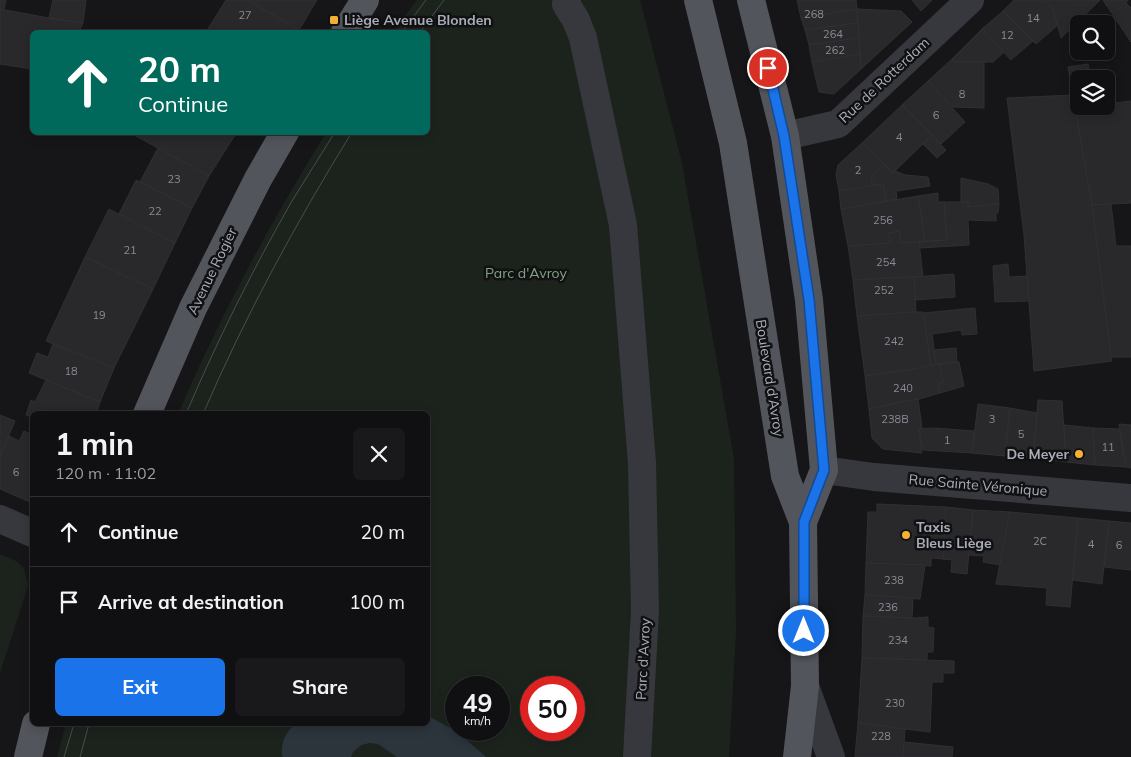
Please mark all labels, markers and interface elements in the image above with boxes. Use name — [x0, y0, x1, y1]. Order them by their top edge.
house number: 268 — [804, 7, 824, 21]
house number: 27 — [238, 8, 252, 22]
place label: Liège Avenue Blonden — [344, 11, 492, 29]
house number: 14 — [1026, 11, 1040, 25]
marker: Liège Avenue Blonden — [328, 14, 340, 26]
map controls — [1070, 15, 1115, 115]
button: search — [1070, 15, 1115, 60]
house number: 264 — [823, 27, 843, 41]
house number: 12 — [1000, 28, 1014, 42]
street label: Rue de Rotterdam — [835, 33, 933, 127]
house number: 262 — [825, 43, 845, 57]
text: 20 m — [138, 47, 221, 91]
pin — [747, 47, 789, 89]
icon: ahead — [55, 50, 120, 115]
icon: arrive — [754, 54, 782, 82]
button: layers — [1070, 70, 1115, 115]
house number: 8 — [959, 87, 966, 101]
text: Continue — [138, 90, 228, 118]
house number: 6 — [933, 108, 940, 122]
house number: 4 — [896, 130, 903, 144]
house number: 2 — [855, 163, 862, 177]
house number: 23 — [167, 172, 181, 186]
house number: 22 — [148, 204, 162, 218]
house number: 256 — [873, 213, 893, 227]
street label: Avenue Rogier — [183, 224, 241, 317]
house number: 21 — [123, 243, 137, 257]
house number: 254 — [876, 255, 896, 269]
park label: Parc d'Avroy — [485, 264, 568, 282]
house number: 252 — [874, 283, 894, 297]
house number: 19 — [92, 308, 106, 322]
street label: Boulevard d'Avroy — [752, 318, 788, 438]
house number: 242 — [884, 334, 904, 348]
house number: 18 — [64, 364, 78, 378]
house number: 240 — [893, 381, 913, 395]
house number: 238B — [881, 412, 909, 426]
house number: 3 — [989, 412, 995, 426]
text: 1 min — [55, 425, 134, 463]
house number: 5 — [1018, 427, 1025, 441]
button: close — [353, 428, 405, 480]
house number: 1 — [944, 433, 950, 447]
house number: 11 — [1101, 440, 1115, 454]
place label: De Meyer — [1006, 445, 1069, 463]
marker: De Meyer — [1073, 448, 1085, 460]
text: 120 m · 11:02 — [55, 463, 156, 483]
house number: 6 — [13, 465, 20, 479]
street label: Rue Sainte Véronique — [908, 470, 1048, 500]
icon: ahead — [55, 518, 83, 546]
place label: Taxis Bleus Liège — [916, 518, 992, 552]
text: Continue — [98, 520, 178, 544]
text: 20 m — [361, 520, 405, 544]
marker: Taxis Bleus Liège — [900, 529, 912, 541]
house number: 2C — [1033, 534, 1047, 548]
house number: 4 — [1088, 537, 1095, 551]
house number: 6 — [1116, 538, 1123, 552]
house number: 238 — [884, 573, 904, 587]
icon: arrive — [55, 588, 83, 616]
text: Arrive at destination — [98, 590, 284, 614]
text: 100 m — [349, 590, 405, 614]
house number: 236 — [878, 600, 898, 614]
position arrow — [777, 604, 829, 656]
street label: Parc d'Avroy — [632, 617, 654, 700]
house number: 234 — [888, 633, 908, 647]
button: Exit — [55, 658, 225, 716]
button: Share — [235, 658, 405, 716]
speed limit sign: 50 — [520, 676, 585, 741]
text: 49 — [462, 687, 493, 718]
house number: 230 — [885, 696, 905, 710]
text: km/h — [464, 713, 491, 728]
house number: 228 — [871, 729, 891, 743]

